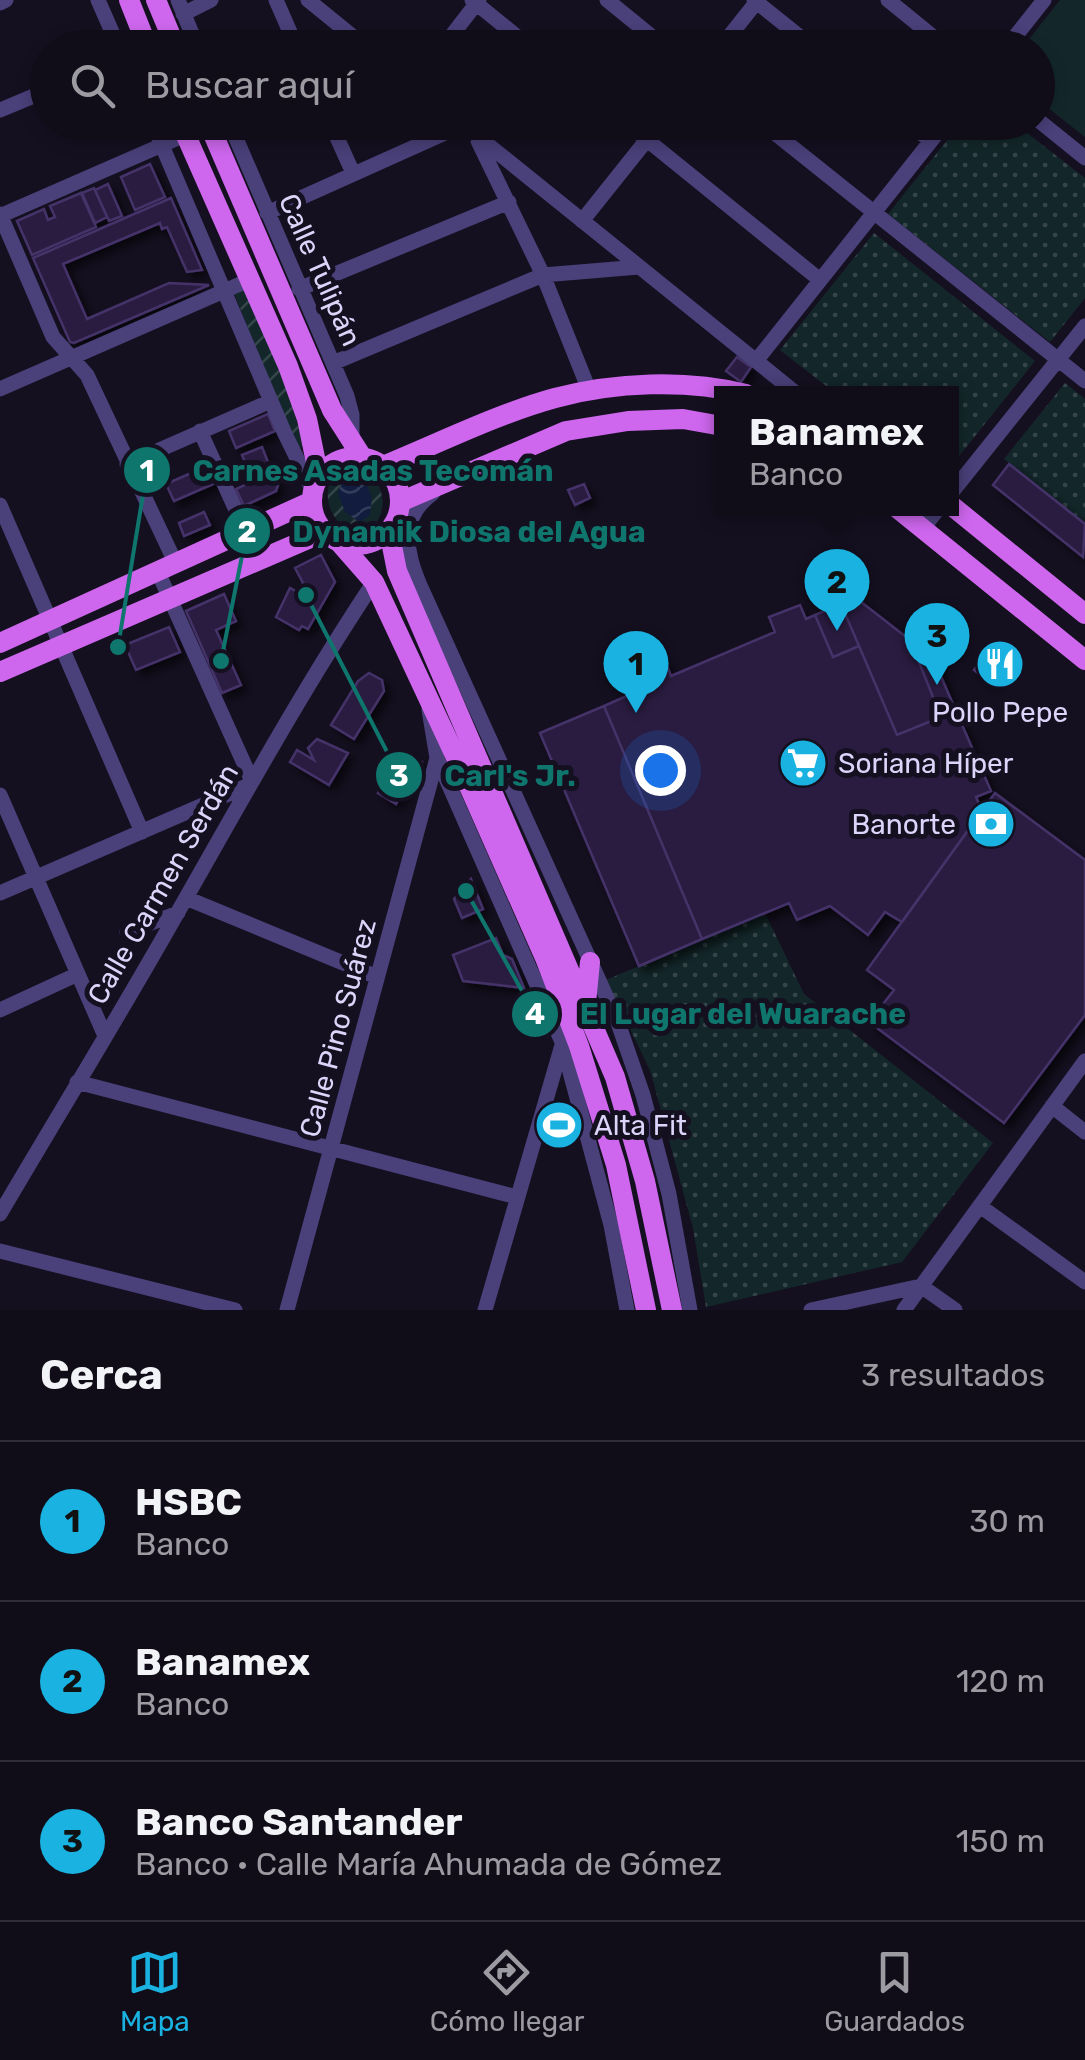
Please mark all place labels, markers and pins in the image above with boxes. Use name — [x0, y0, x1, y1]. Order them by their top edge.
callout: Carnes Asadas Tecomán — [122, 440, 574, 500]
callout: Dynamik Diosa del Agua — [222, 501, 666, 561]
pin: 2 — [804, 548, 870, 631]
pin: 3 — [904, 602, 970, 685]
pin: 1 — [604, 630, 668, 713]
restaurant icon: Pollo Pepe — [974, 638, 1026, 690]
place label: Pollo Pepe — [932, 696, 1068, 729]
supermarket icon: Soriana Híper — [777, 737, 829, 789]
callout: Carl's Jr. — [374, 745, 595, 805]
place label: Soriana Híper — [838, 747, 1014, 780]
bank icon: Banorte — [965, 798, 1017, 850]
place label: Banorte — [852, 808, 956, 841]
callout: El Lugar del Wuarache — [510, 984, 927, 1044]
sports icon: Alta Fit — [533, 1099, 585, 1151]
place label: Alta Fit — [594, 1109, 687, 1142]

